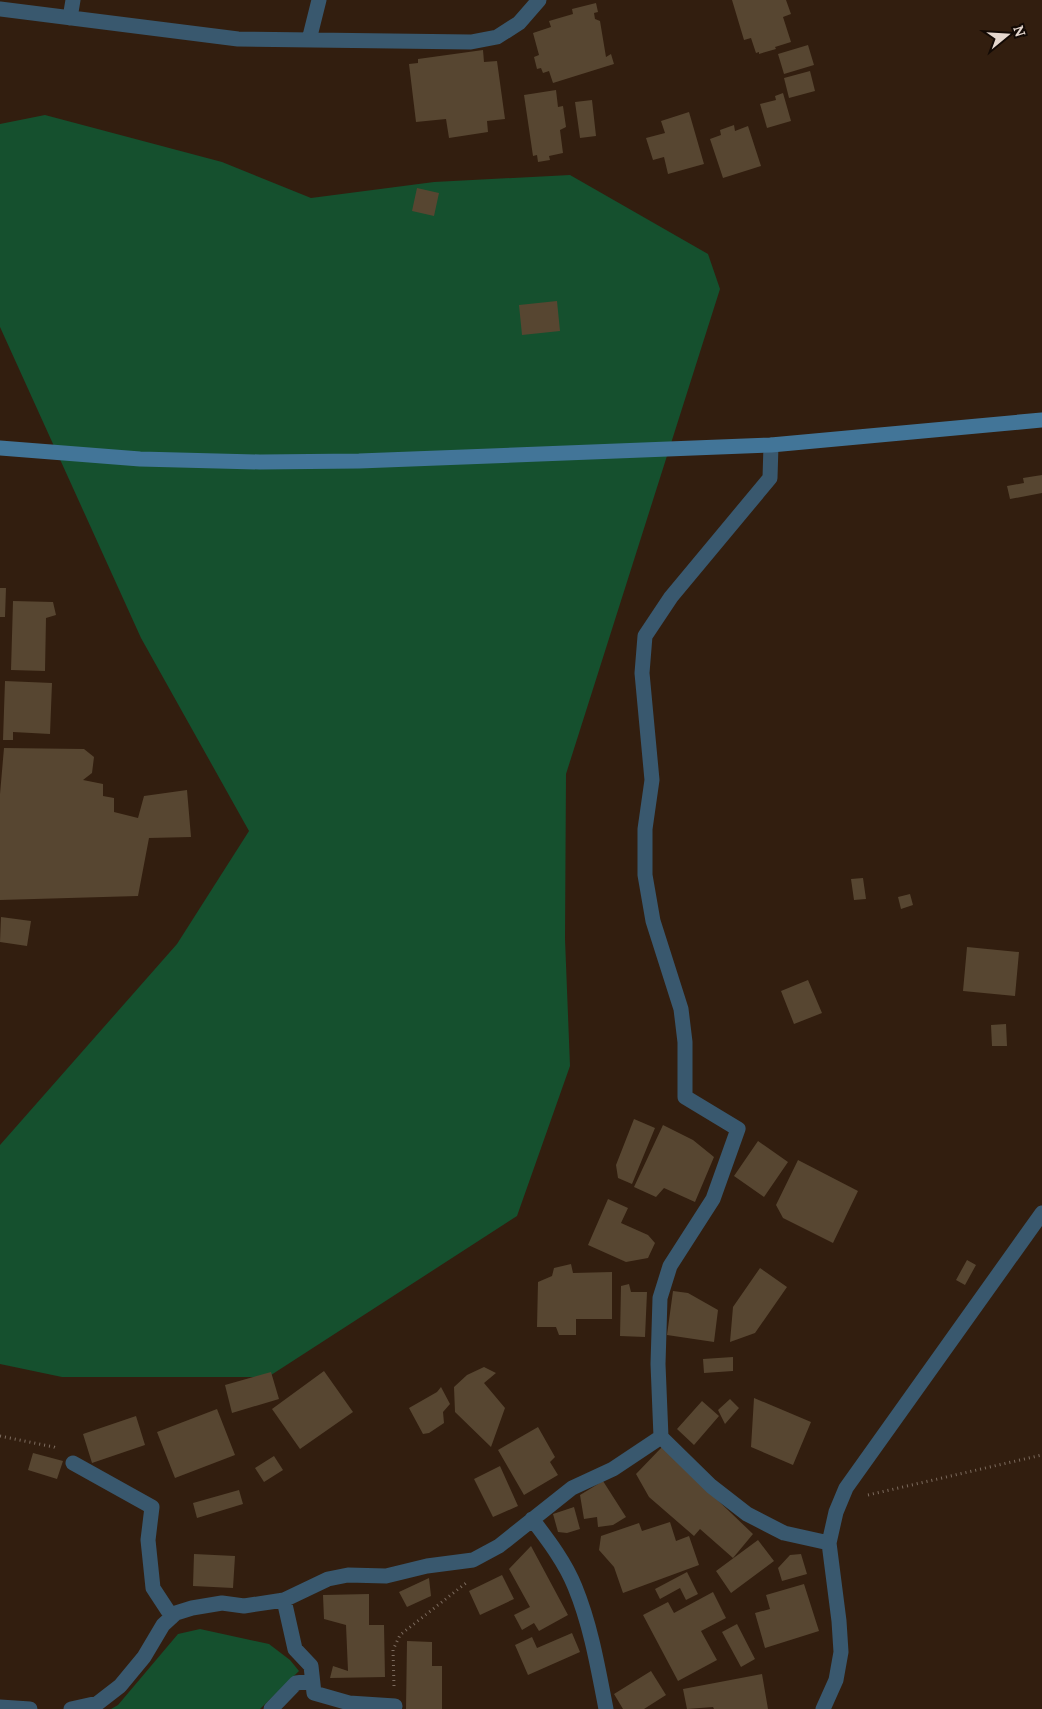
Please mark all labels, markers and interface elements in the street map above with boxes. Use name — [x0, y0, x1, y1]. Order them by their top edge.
north arrow — [982, 10, 1032, 60]
text: N — [1009, 23, 1030, 39]

